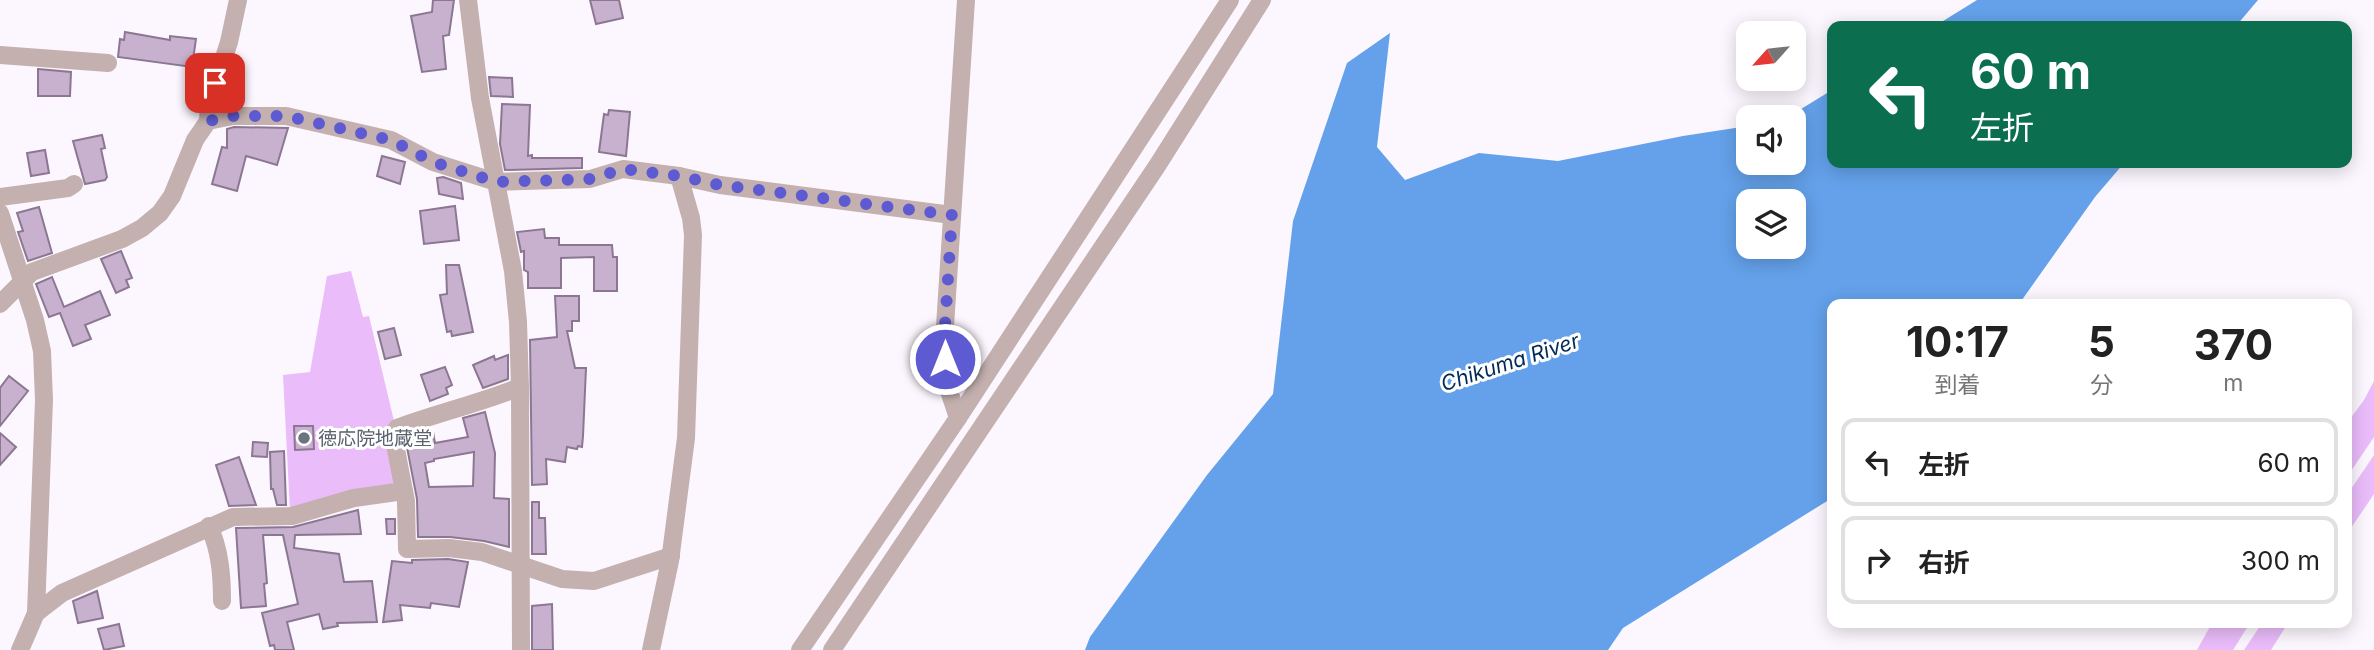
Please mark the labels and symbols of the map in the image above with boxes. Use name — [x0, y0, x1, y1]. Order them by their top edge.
north arrow — [1736, 21, 1806, 91]
pin — [185, 53, 245, 113]
position arrow — [908, 322, 982, 396]
water label: Chikuma River — [1438, 328, 1583, 396]
place label: 徳応院地蔵堂 — [318, 427, 432, 450]
marker: 徳応院地蔵堂 — [296, 430, 312, 446]

